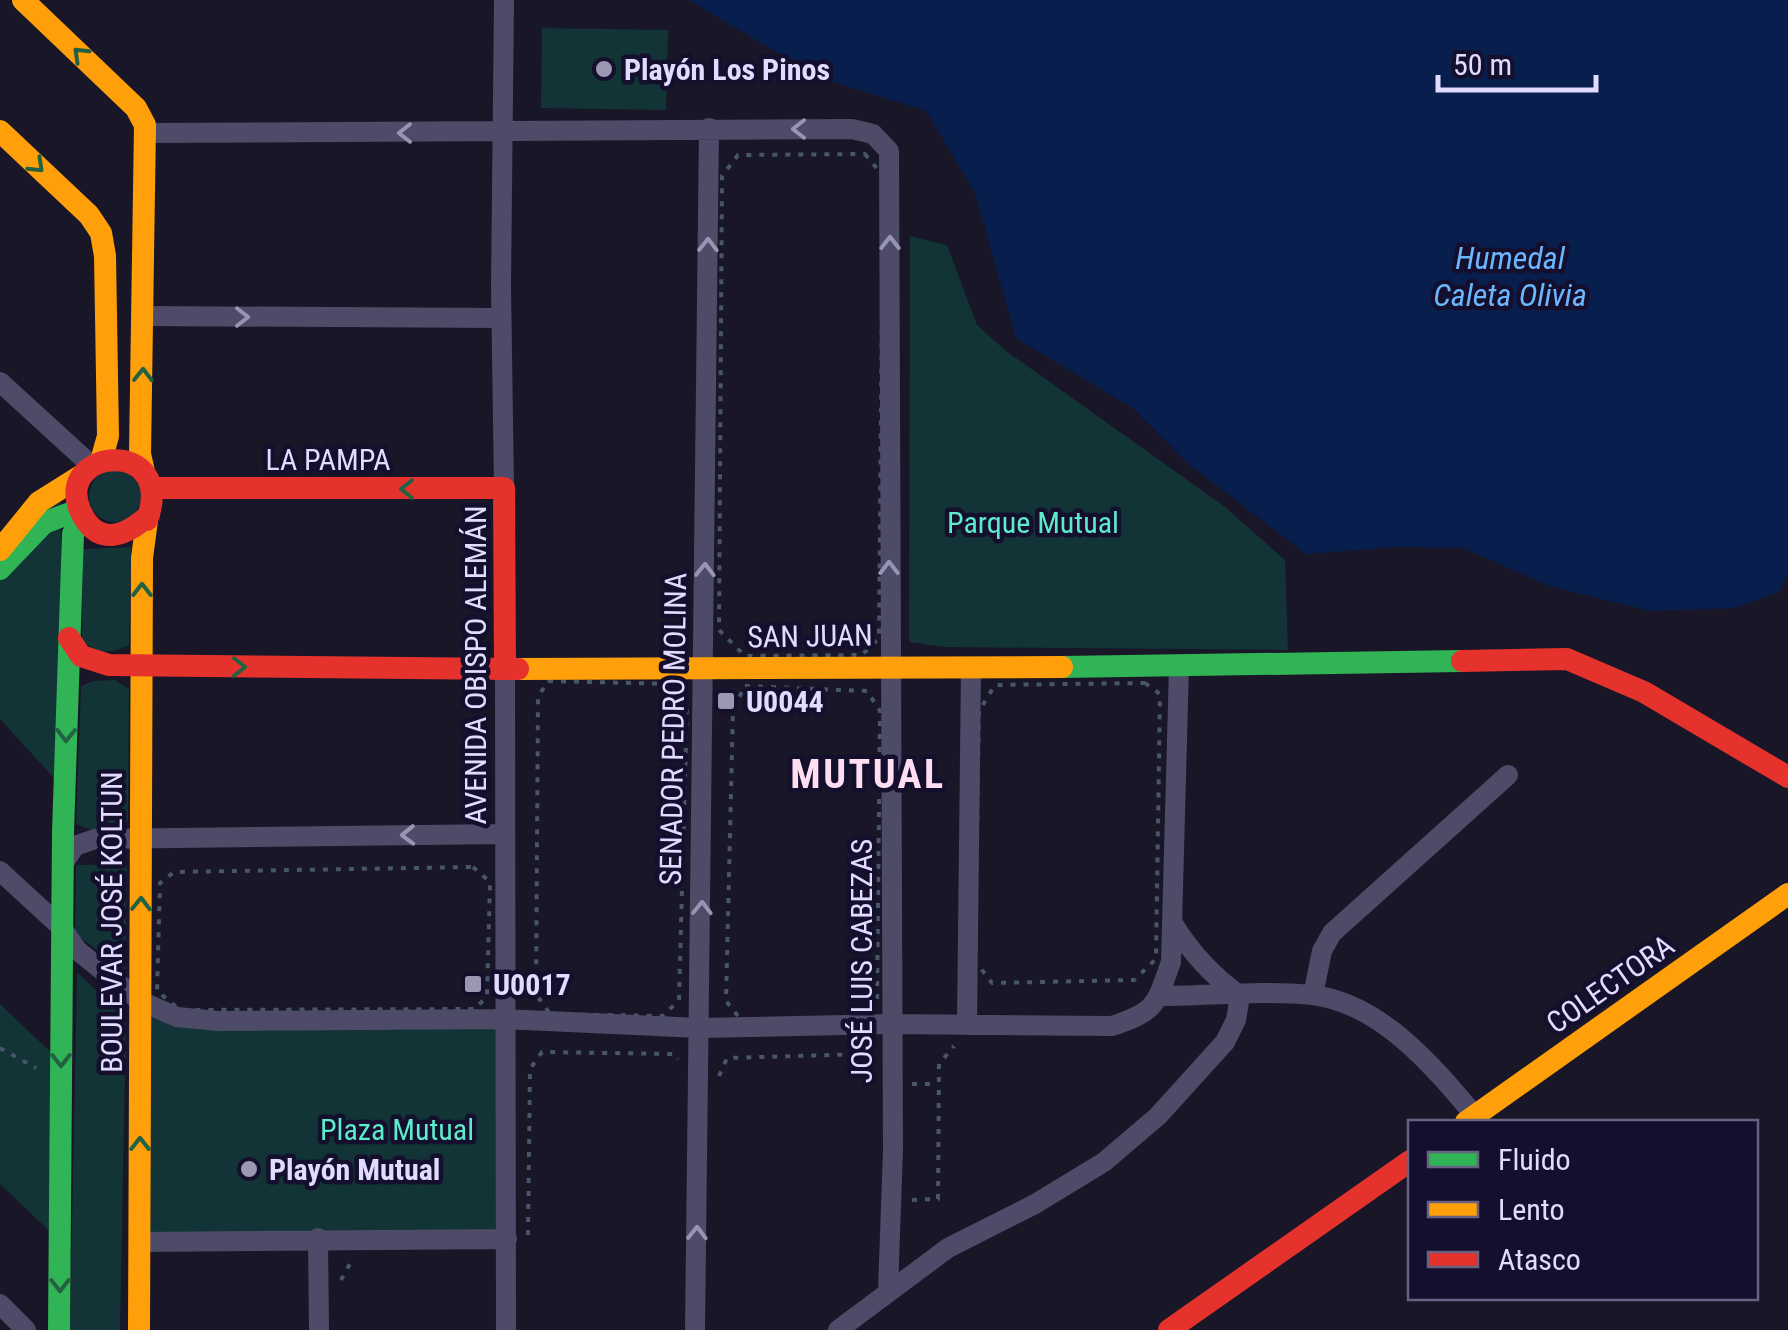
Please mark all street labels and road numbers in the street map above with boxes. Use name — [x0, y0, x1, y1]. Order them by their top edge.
street label: LA PAMPA — [265, 442, 391, 477]
street label: AVENIDA OBISPO ALEMÁN — [458, 505, 493, 825]
street label: SENADOR PEDRO MOLINA — [653, 572, 693, 886]
street label: SAN JUAN — [747, 617, 873, 655]
street label: BOULEVAR JOSÉ KOLTUN — [94, 771, 129, 1073]
street label: JOSÉ LUIS CABEZAS — [844, 839, 879, 1083]
street label: COLECTORA — [1540, 927, 1680, 1041]

